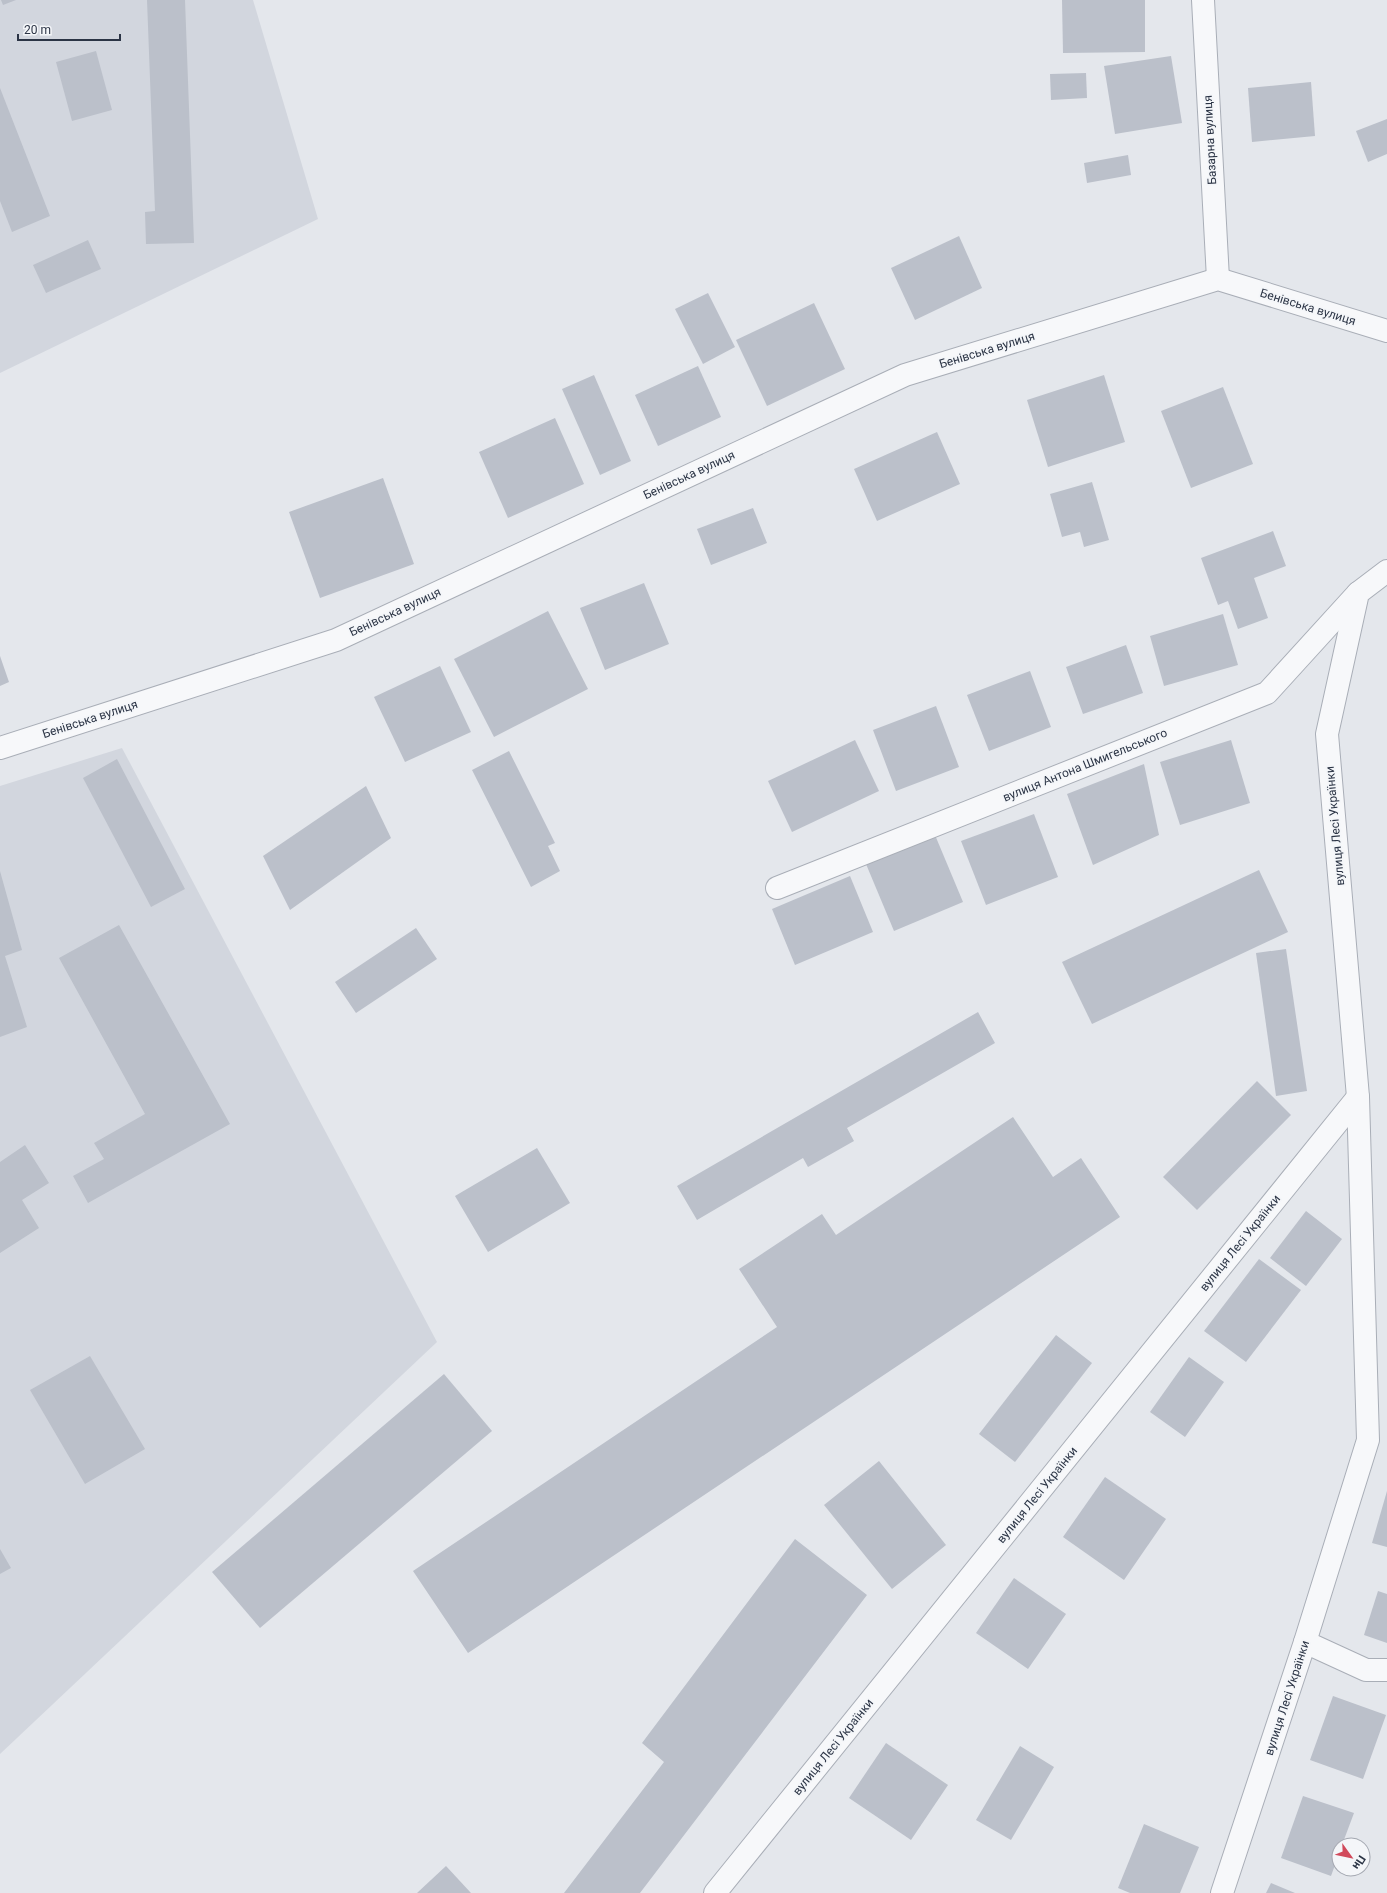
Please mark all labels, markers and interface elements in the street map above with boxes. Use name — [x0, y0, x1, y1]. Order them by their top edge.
scale bar — [18, 16, 120, 42]
text: 20 m — [24, 23, 51, 37]
street label: Базарна вулиця — [1201, 95, 1219, 185]
street label: Бенівська вулиця — [1258, 286, 1358, 328]
street label: Бенівська вулиця — [937, 329, 1037, 371]
street label: Бенівська вулиця — [641, 448, 737, 502]
street label: Бенівська вулиця — [347, 585, 443, 639]
street label: Бенівська вулиця — [41, 697, 139, 741]
street label: вулиця Антона Шмигельського — [1001, 725, 1169, 804]
street label: вулиця Лесі Українки — [1323, 766, 1347, 886]
street label: вулиця Лесі Українки — [1197, 1192, 1283, 1294]
street label: вулиця Лесі Українки — [994, 1444, 1080, 1546]
street label: вулиця Лесі Українки — [1262, 1639, 1312, 1757]
street label: вулиця Лесі Українки — [790, 1696, 876, 1798]
north arrow — [1331, 1837, 1371, 1877]
text: Пн — [1350, 1853, 1368, 1872]

